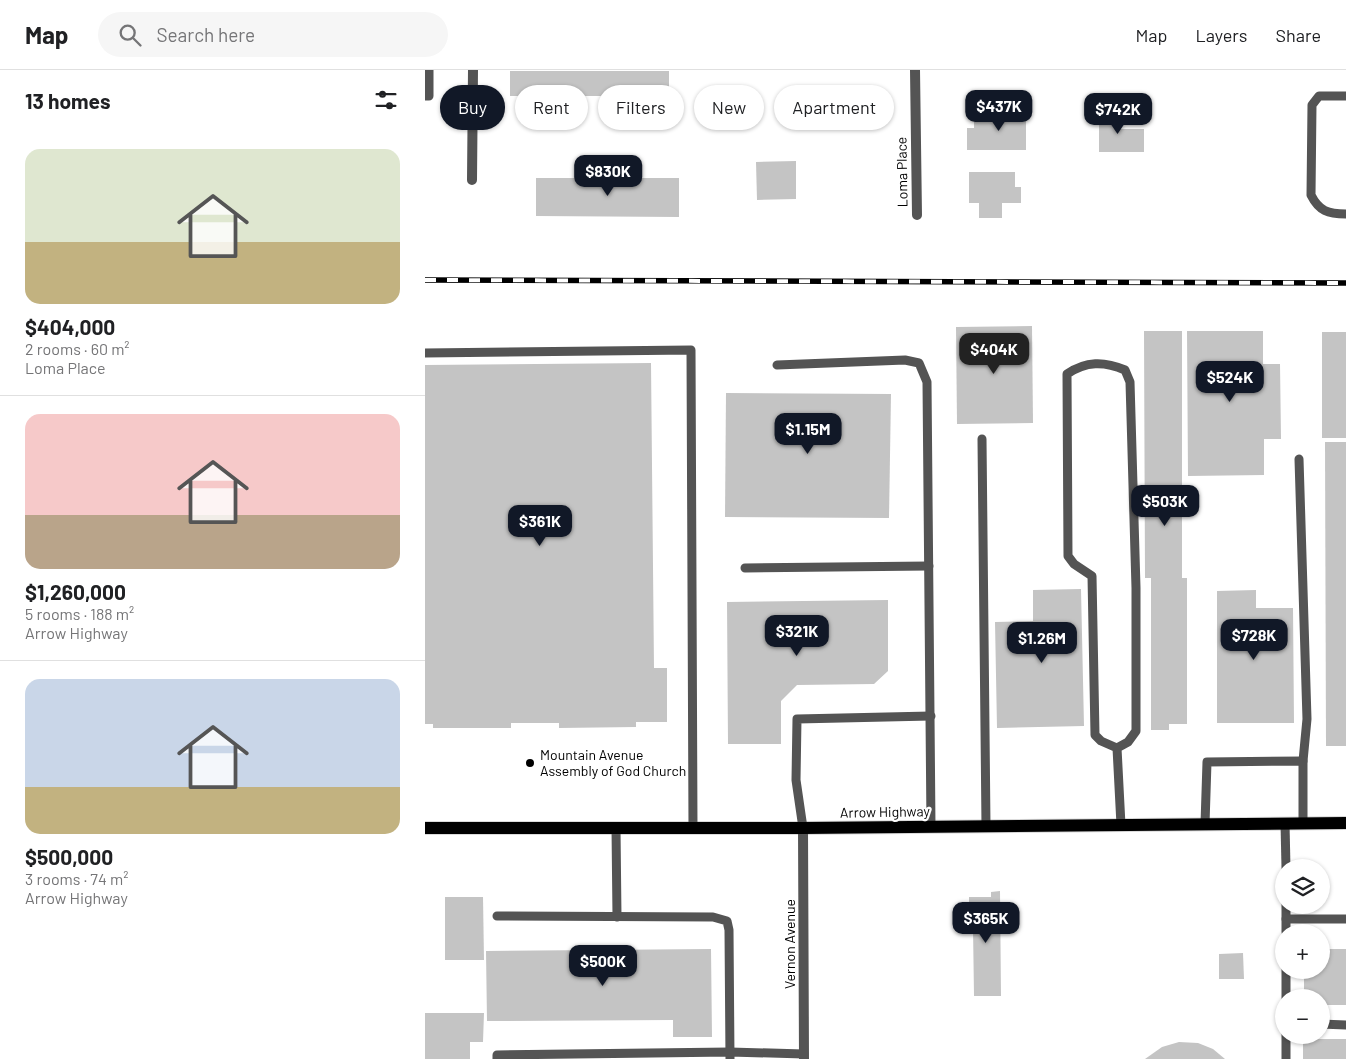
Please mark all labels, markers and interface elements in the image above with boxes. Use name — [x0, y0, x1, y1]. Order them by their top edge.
search box — [98, 12, 448, 57]
text: Map — [25, 20, 68, 49]
icon: search — [116, 21, 144, 49]
text: Search here — [156, 23, 255, 46]
text: Map — [1135, 24, 1167, 46]
text: Layers — [1195, 24, 1248, 46]
text: Share — [1276, 24, 1321, 46]
chip: Buy — [440, 85, 505, 130]
chip: Rent — [515, 85, 588, 130]
chip: Filters — [598, 85, 684, 130]
chip: New — [694, 85, 764, 130]
chip: Apartment — [774, 85, 894, 130]
icon: filters — [372, 86, 400, 114]
text: 13 homes — [25, 88, 110, 113]
pin: $437K — [964, 90, 1034, 132]
pin: $742K — [1083, 92, 1153, 135]
text: $437K — [976, 96, 1022, 115]
text: $742K — [1095, 99, 1141, 118]
street label: Loma Place — [892, 137, 911, 207]
pin: $830K — [573, 154, 643, 197]
text: $830K — [585, 161, 631, 180]
icon: home — [168, 181, 258, 271]
text: $404,000 — [25, 314, 115, 339]
pin: $404K — [959, 332, 1029, 375]
text: 2 rooms · 60 m² — [25, 339, 130, 358]
text: $404K — [970, 339, 1018, 358]
text: Loma Place — [25, 358, 106, 377]
pin: $524K — [1195, 360, 1265, 403]
text: $524K — [1207, 367, 1253, 386]
pin: $1.15M — [767, 412, 849, 455]
text: $1.15M — [786, 419, 830, 438]
icon: home — [168, 447, 258, 537]
pin: $503K — [1130, 484, 1200, 527]
text: $503K — [1142, 491, 1188, 510]
pin: $361K — [505, 504, 575, 547]
text: $361K — [519, 511, 561, 530]
text: $1,260,000 — [25, 579, 126, 604]
text: 5 rooms · 188 m² — [25, 604, 134, 623]
pin: $321K — [762, 614, 832, 657]
pin: $728K — [1219, 618, 1289, 661]
text: $321K — [776, 621, 818, 640]
pin: $1.26M — [1001, 622, 1083, 664]
text: Arrow Highway — [25, 623, 128, 642]
text: $728K — [1232, 625, 1276, 644]
text: $1.26M — [1018, 628, 1066, 647]
icon: home — [168, 712, 258, 802]
place label: Mountain Avenue Assembly of God Church — [540, 746, 686, 779]
marker: Mountain Avenue Assembly of God Church — [524, 757, 536, 769]
street label: Arrow Highway — [840, 802, 931, 821]
text: $500,000 — [25, 844, 113, 869]
map controls — [1275, 859, 1330, 1044]
button: layers — [1275, 859, 1330, 914]
text: 3 rooms · 74 m² — [25, 869, 128, 888]
text: Arrow Highway — [25, 888, 128, 907]
street label: Vernon Avenue — [781, 899, 798, 989]
pin: $365K — [951, 902, 1021, 944]
text: $365K — [963, 908, 1009, 927]
button: + — [1275, 924, 1330, 979]
pin: $500K — [568, 944, 638, 987]
text: $500K — [580, 951, 626, 970]
button: − — [1275, 989, 1330, 1044]

